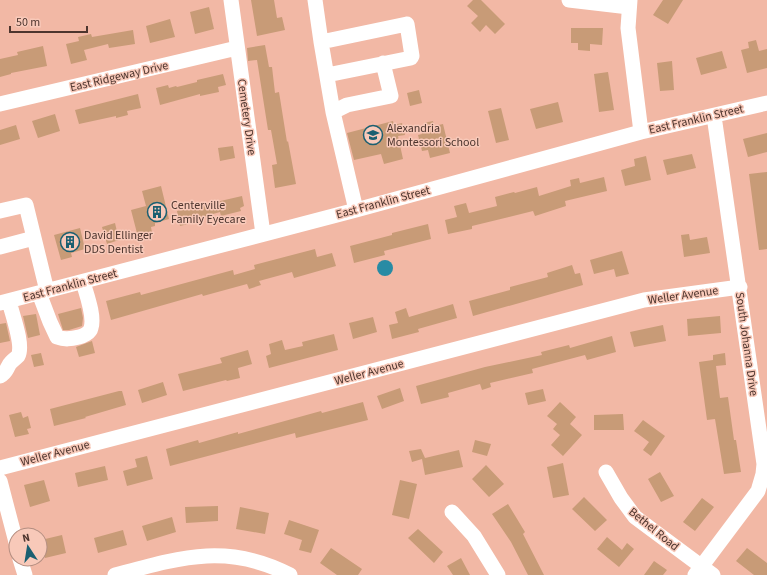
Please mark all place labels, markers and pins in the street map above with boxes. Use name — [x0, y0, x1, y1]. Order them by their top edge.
place label: Alexandria Montessori School — [387, 120, 479, 151]
school or university icon: Alexandria Montessori School — [362, 124, 384, 146]
place label: Centerville Family Eyecare — [171, 197, 246, 228]
building icon: Centerville Family Eyecare — [146, 201, 168, 223]
place label: David Ellinger DDS Dentist — [84, 227, 154, 258]
building icon: David Ellinger DDS Dentist — [59, 231, 81, 253]

